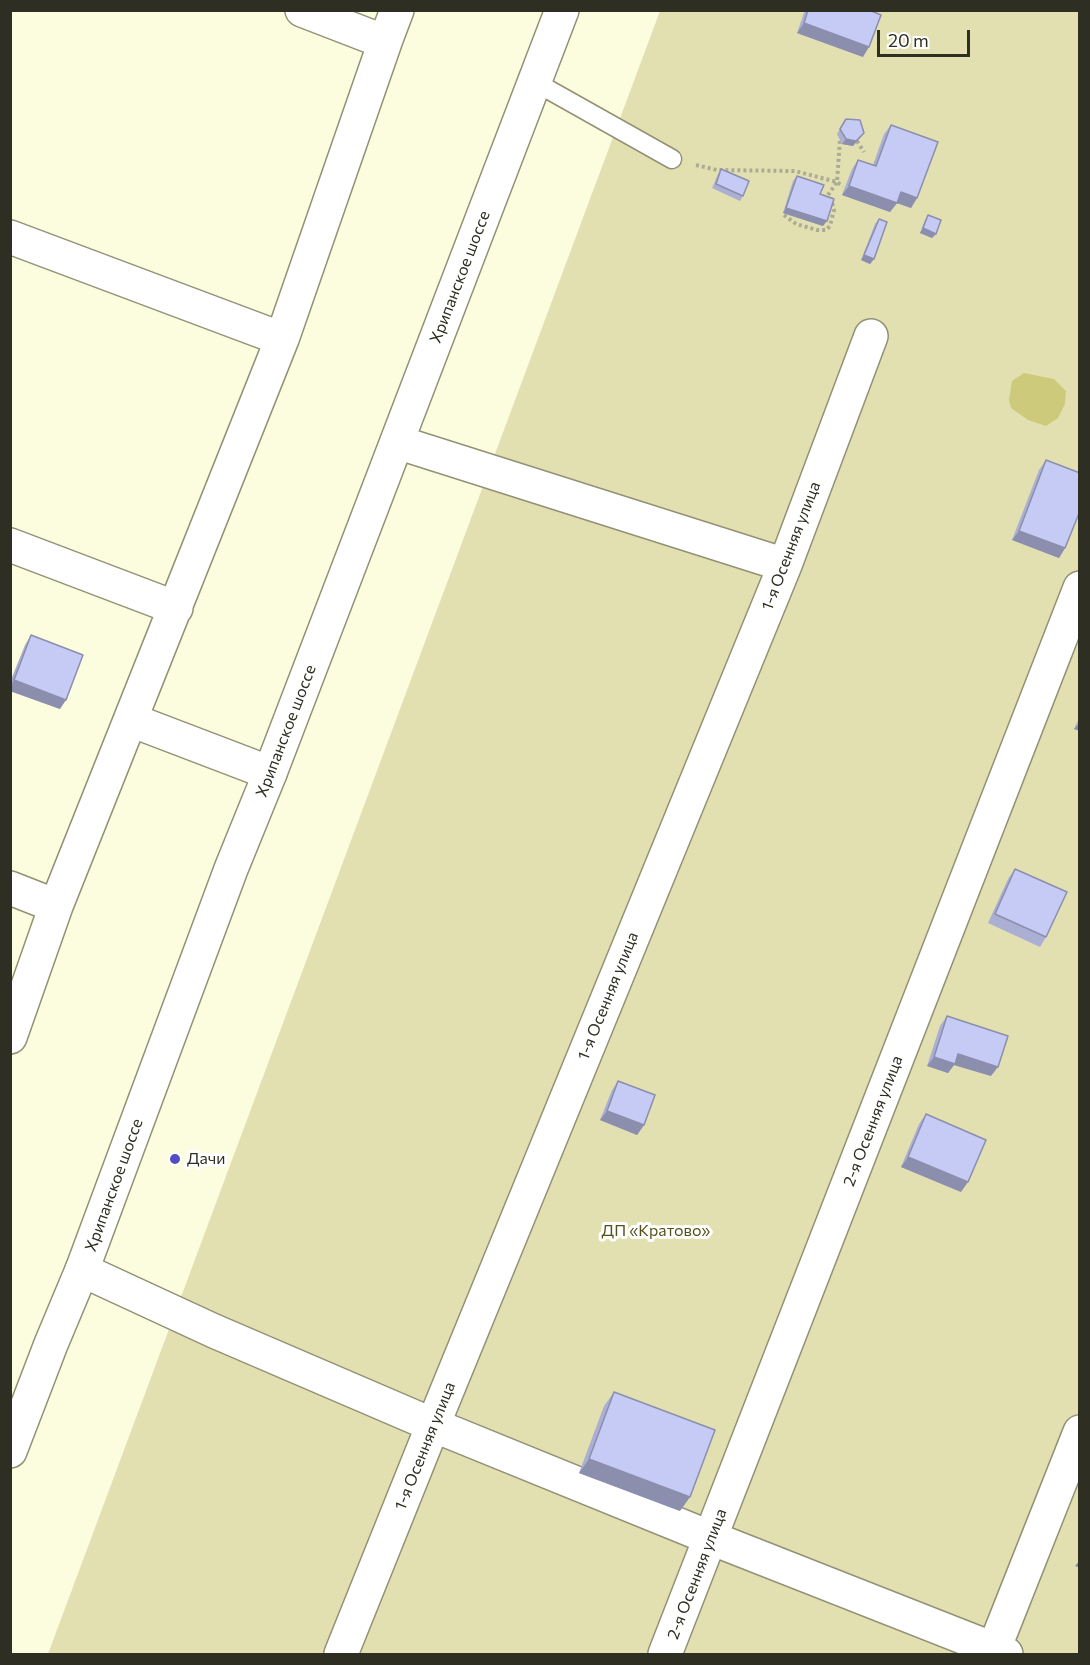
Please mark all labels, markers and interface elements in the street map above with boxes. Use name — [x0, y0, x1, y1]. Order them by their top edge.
scale bar — [880, 18, 973, 56]
text: 20 m — [888, 29, 929, 51]
street label: Хрипанское шоссе — [426, 208, 494, 346]
street label: 1-я Осенняя улица — [758, 479, 824, 613]
street label: Хрипанское шоссе — [252, 662, 320, 800]
street label: 1-я Осенняя улица — [574, 929, 642, 1063]
street label: 2-я Осенняя улица — [839, 1053, 907, 1189]
street label: Хрипанское шоссе — [81, 1116, 147, 1254]
place label: Дачи — [187, 1149, 226, 1169]
marker: Дачи — [168, 1152, 182, 1166]
park label: ДП «Кратово» — [602, 1221, 710, 1241]
street label: 1-я Осенняя улица — [391, 1379, 459, 1513]
street label: 2-я Осенняя улица — [663, 1506, 731, 1642]

